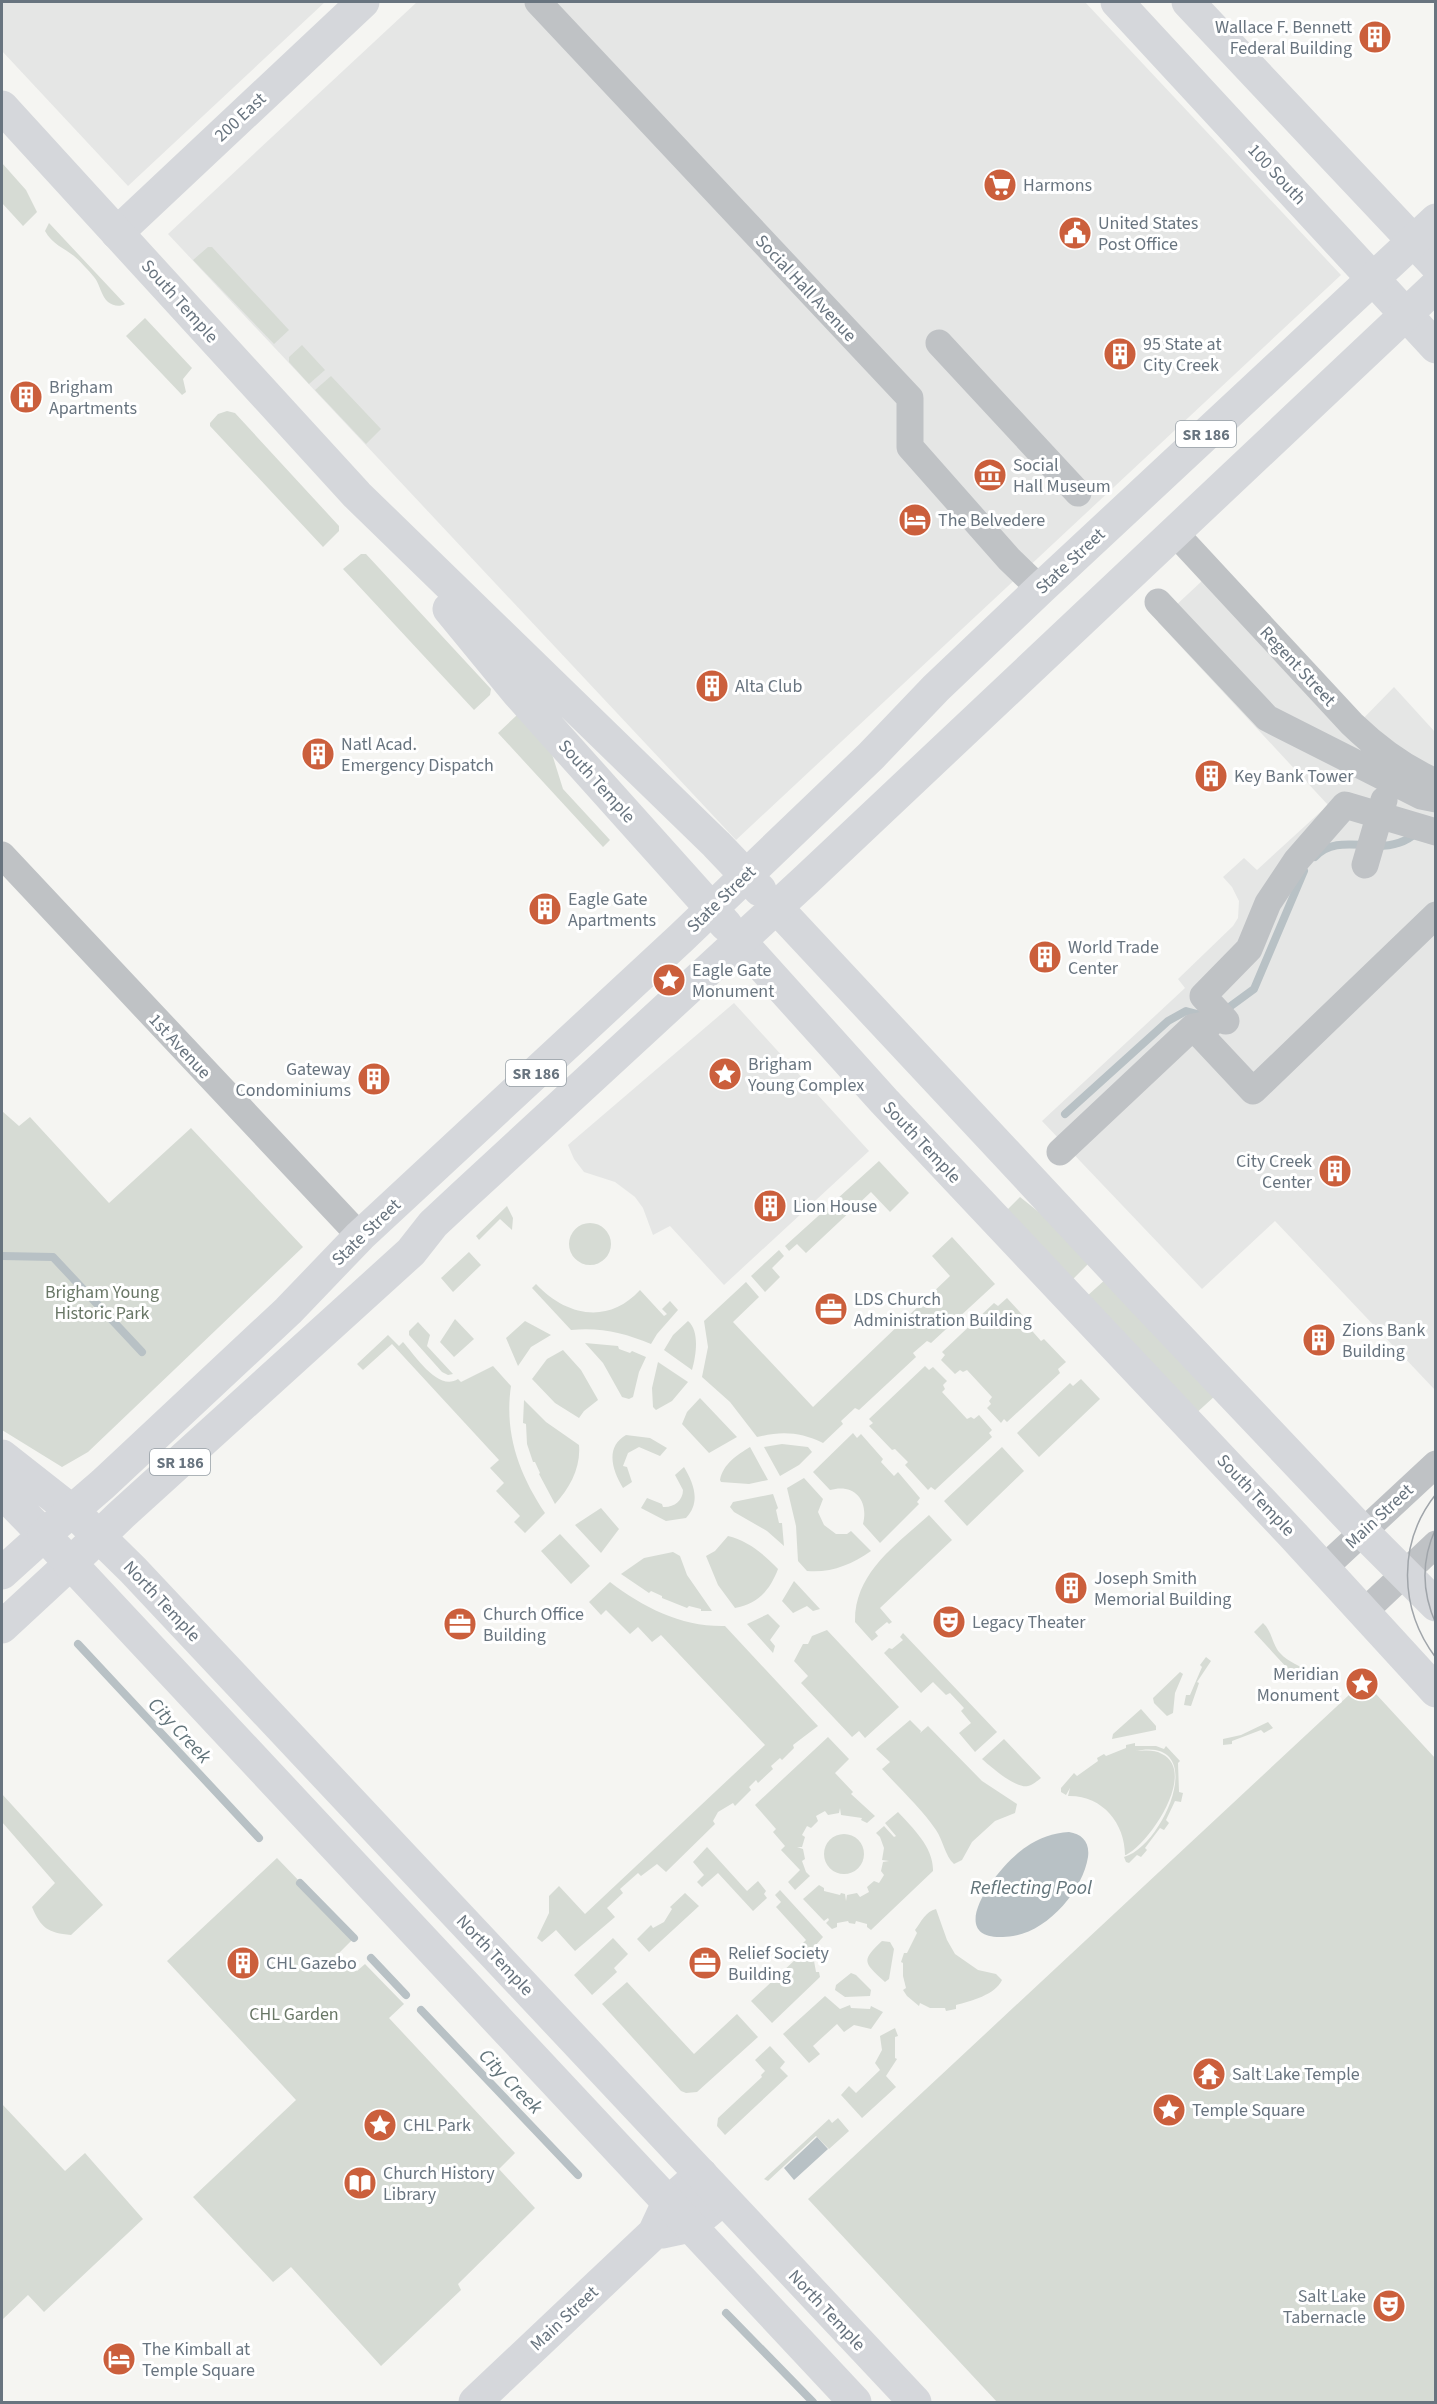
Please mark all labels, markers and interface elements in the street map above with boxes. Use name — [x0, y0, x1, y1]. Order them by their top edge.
place label: Wallace F. Bennett Federal Building — [1215, 15, 1352, 61]
building icon: Wallace F. Bennett Federal Building — [1357, 19, 1393, 55]
street label: 200 East — [209, 87, 272, 148]
street label: 100 South — [1242, 138, 1312, 210]
supermarket icon: Harmons — [982, 167, 1018, 203]
place label: Harmons — [1023, 173, 1092, 198]
place label: United States Post Office — [1098, 211, 1198, 257]
public building icon: United States Post Office — [1057, 215, 1093, 251]
street label: Social Hall Avenue — [749, 229, 862, 347]
street label: South Temple — [135, 254, 224, 349]
place label: 95 State at City Creek — [1143, 332, 1221, 378]
building icon: 95 State at City Creek — [1102, 336, 1138, 372]
place label: Brigham Apartments — [49, 375, 137, 421]
building icon: Brigham Apartments — [8, 379, 44, 415]
road number: SR 186 — [1176, 421, 1236, 447]
place label: Social Hall Museum — [1013, 453, 1111, 499]
museum icon: Social Hall Museum — [972, 457, 1008, 493]
hotel icon: The Belvedere — [897, 502, 933, 538]
place label: The Belvedere — [938, 508, 1045, 533]
street label: State Street — [1030, 522, 1111, 600]
street label: Regent Street — [1254, 621, 1341, 712]
building icon: Alta Club — [694, 668, 730, 704]
place label: Alta Club — [735, 674, 802, 699]
place label: Natl Acad. Emergency Dispatch — [341, 732, 494, 778]
street label: South Temple — [552, 734, 641, 829]
building icon: Natl Acad. Emergency Dispatch — [300, 736, 336, 772]
building icon: Key Bank Tower — [1193, 758, 1229, 794]
place label: Key Bank Tower — [1234, 764, 1354, 789]
street label: State Street — [681, 860, 761, 939]
place label: Eagle Gate Apartments — [568, 887, 656, 933]
building icon: Eagle Gate Apartments — [527, 891, 563, 927]
place label: World Trade Center — [1068, 935, 1159, 981]
building icon: World Trade Center — [1027, 939, 1063, 975]
place label: Eagle Gate Monument — [692, 958, 774, 1004]
place icon: Eagle Gate Monument — [651, 962, 687, 998]
street label: 1st Avenue — [143, 1008, 217, 1085]
place label: Brigham Young Complex — [747, 1052, 864, 1098]
place icon: Brigham Young Complex — [707, 1056, 743, 1092]
place label: Gateway Condominiums — [235, 1057, 352, 1103]
road number: SR 186 — [506, 1060, 566, 1086]
building icon: Gateway Condominiums — [356, 1061, 392, 1097]
street label: South Temple — [877, 1096, 966, 1189]
place label: City Creek Center — [1236, 1149, 1313, 1195]
building icon: City Creek Center — [1317, 1153, 1353, 1189]
building icon: Lion House — [752, 1188, 788, 1224]
street label: State Street — [326, 1193, 406, 1272]
place label: Lion House — [793, 1194, 877, 1219]
park label: Brigham Young Historic Park — [45, 1280, 159, 1326]
place label: LDS Church Administration Building — [854, 1287, 1032, 1333]
office icon: LDS Church Administration Building — [813, 1291, 849, 1327]
place label: Zions Bank Building — [1342, 1318, 1425, 1364]
building icon: Zions Bank Building — [1301, 1322, 1337, 1358]
road number: SR 186 — [150, 1449, 210, 1475]
street label: South Temple — [1211, 1449, 1300, 1542]
street label: Main Street — [1340, 1478, 1419, 1555]
street label: North Temple — [117, 1555, 206, 1648]
place label: Joseph Smith Memorial Building — [1094, 1566, 1231, 1612]
building icon: Joseph Smith Memorial Building — [1053, 1570, 1089, 1606]
place label: Church Office Building — [483, 1602, 584, 1648]
theatre icon: Legacy Theater — [931, 1604, 967, 1640]
office icon: Church Office Building — [442, 1606, 478, 1642]
place label: Legacy Theater — [972, 1610, 1086, 1635]
place label: Meridian Monument — [1257, 1662, 1339, 1708]
place icon: Meridian Monument — [1344, 1666, 1380, 1702]
water label: City Creek — [141, 1691, 218, 1770]
water label: Reflecting Pool — [970, 1874, 1092, 1902]
street label: North Temple — [450, 1909, 539, 2002]
place label: Relief Society Building — [728, 1941, 830, 1987]
building icon: CHL Gazebo — [225, 1945, 261, 1981]
office icon: Relief Society Building — [687, 1945, 723, 1981]
place label: CHL Gazebo — [266, 1951, 357, 1976]
park label: CHL Garden — [249, 2002, 339, 2027]
water label: City Creek — [472, 2043, 549, 2121]
temple icon: Salt Lake Temple — [1191, 2056, 1227, 2092]
place label: Salt Lake Temple — [1232, 2062, 1360, 2087]
place icon: Temple Square — [1151, 2092, 1187, 2128]
place label: Temple Square — [1192, 2098, 1305, 2123]
place icon: CHL Park — [362, 2107, 398, 2143]
place label: CHL Park — [403, 2113, 471, 2138]
place label: Church History Library — [383, 2161, 495, 2207]
library icon: Church History Library — [342, 2165, 378, 2201]
street label: North Temple — [782, 2264, 871, 2357]
street label: Main Street — [525, 2280, 604, 2357]
place label: Salt Lake Tabernacle — [1283, 2284, 1366, 2330]
theatre icon: Salt Lake Tabernacle — [1371, 2288, 1407, 2324]
place label: The Kimball at Temple Square — [142, 2337, 255, 2383]
hotel icon: The Kimball at Temple Square — [101, 2341, 137, 2377]

